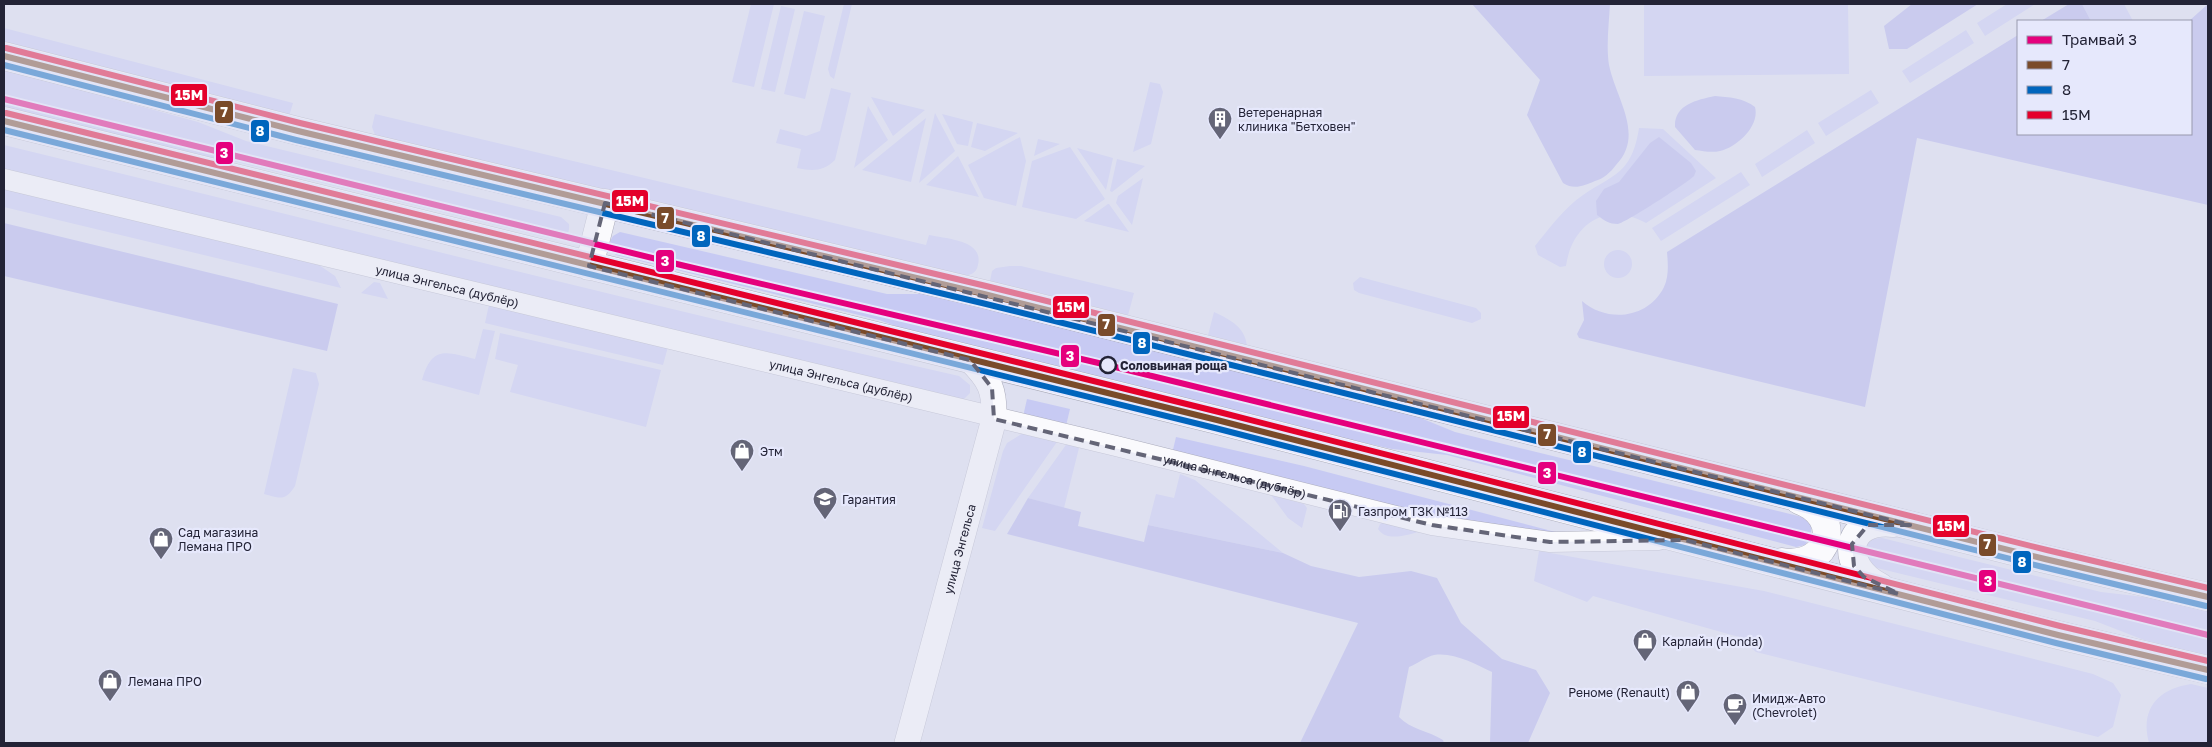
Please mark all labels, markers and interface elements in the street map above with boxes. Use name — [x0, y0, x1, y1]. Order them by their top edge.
legend — [2017, 20, 2192, 135]
text: Трамвай 3 — [2062, 30, 2137, 48]
text: 7 — [2062, 55, 2070, 73]
text: 8 — [2062, 80, 2071, 98]
line badge: 15М — [170, 83, 208, 107]
text: 15М — [175, 86, 203, 103]
line badge: 7 — [214, 100, 234, 124]
text: 7 — [220, 103, 228, 120]
place label: Ветеренарная клиника "Бетховен" — [1238, 105, 1355, 134]
text: 15М — [2062, 105, 2091, 123]
building icon: Ветеренарная клиника "Бетховен" — [1207, 106, 1233, 140]
line badge: 8 — [250, 119, 270, 143]
text: 8 — [256, 122, 265, 139]
line badge: 3 — [215, 141, 234, 165]
text: 3 — [220, 144, 228, 161]
line badge: 15М — [611, 189, 649, 213]
text: 15М — [616, 192, 644, 209]
line badge: 7 — [656, 206, 675, 230]
text: 7 — [661, 209, 669, 226]
line badge: 8 — [691, 224, 711, 248]
text: 8 — [697, 227, 706, 244]
line badge: 3 — [655, 249, 675, 273]
text: 3 — [661, 252, 669, 269]
street label: улица Энгельса (дублёр) — [374, 261, 521, 310]
line badge: 15М — [1052, 295, 1090, 319]
text: 15М — [1057, 298, 1085, 315]
line badge: 7 — [1097, 313, 1116, 337]
text: 7 — [1102, 315, 1110, 332]
line badge: 8 — [1132, 331, 1151, 355]
text: 8 — [1138, 334, 1147, 351]
line badge: 3 — [1060, 344, 1080, 368]
text: 3 — [1066, 347, 1074, 364]
street label: улица Энгельса (дублёр) — [768, 356, 915, 404]
marker: Соловьиная роща — [1099, 356, 1117, 374]
place label: Соловьиная роща — [1120, 358, 1227, 373]
line badge: 15М — [1492, 405, 1530, 429]
text: 15М — [1497, 407, 1525, 424]
line badge: 7 — [1537, 423, 1557, 447]
text: 7 — [1543, 425, 1551, 442]
shop icon: Этм — [729, 438, 755, 472]
line badge: 8 — [1572, 440, 1592, 464]
text: 8 — [1578, 443, 1587, 460]
place label: Этм — [760, 444, 783, 459]
street label: улица Энгельса (дублёр) — [1162, 451, 1308, 501]
line badge: 3 — [1537, 461, 1557, 485]
text: 3 — [1543, 464, 1551, 481]
school or university icon: Гарантия — [812, 486, 838, 520]
place label: Гарантия — [842, 492, 896, 507]
fuel station icon: Газпром ТЗК №113 — [1327, 498, 1353, 532]
street label: улица Энгельса — [940, 502, 978, 596]
place label: Газпром ТЗК №113 — [1358, 504, 1468, 519]
line badge: 15М — [1932, 514, 1970, 538]
text: 15М — [1937, 517, 1965, 534]
place label: Сад магазина Лемана ПРО — [178, 525, 258, 554]
shop icon: Сад магазина Лемана ПРО — [148, 526, 174, 560]
line badge: 7 — [1978, 533, 1997, 557]
text: 7 — [1983, 535, 1991, 552]
line badge: 8 — [2012, 550, 2032, 574]
text: 8 — [2018, 553, 2027, 570]
line badge: 3 — [1978, 569, 1997, 593]
text: 3 — [1984, 572, 1992, 589]
shop icon: Карлайн (Honda) — [1632, 628, 1658, 662]
place label: Карлайн (Honda) — [1662, 634, 1763, 649]
shop icon: Лемана ПРО — [97, 668, 123, 702]
place label: Лемана ПРО — [128, 674, 202, 689]
shop icon: Реноме (Renault) — [1675, 679, 1701, 713]
place label: Реноме (Renault) — [1568, 685, 1670, 700]
place label: Имидж-Авто (Chevrolet) — [1752, 691, 1826, 720]
cafe icon: Имидж-Авто (Chevrolet) — [1722, 692, 1748, 726]

